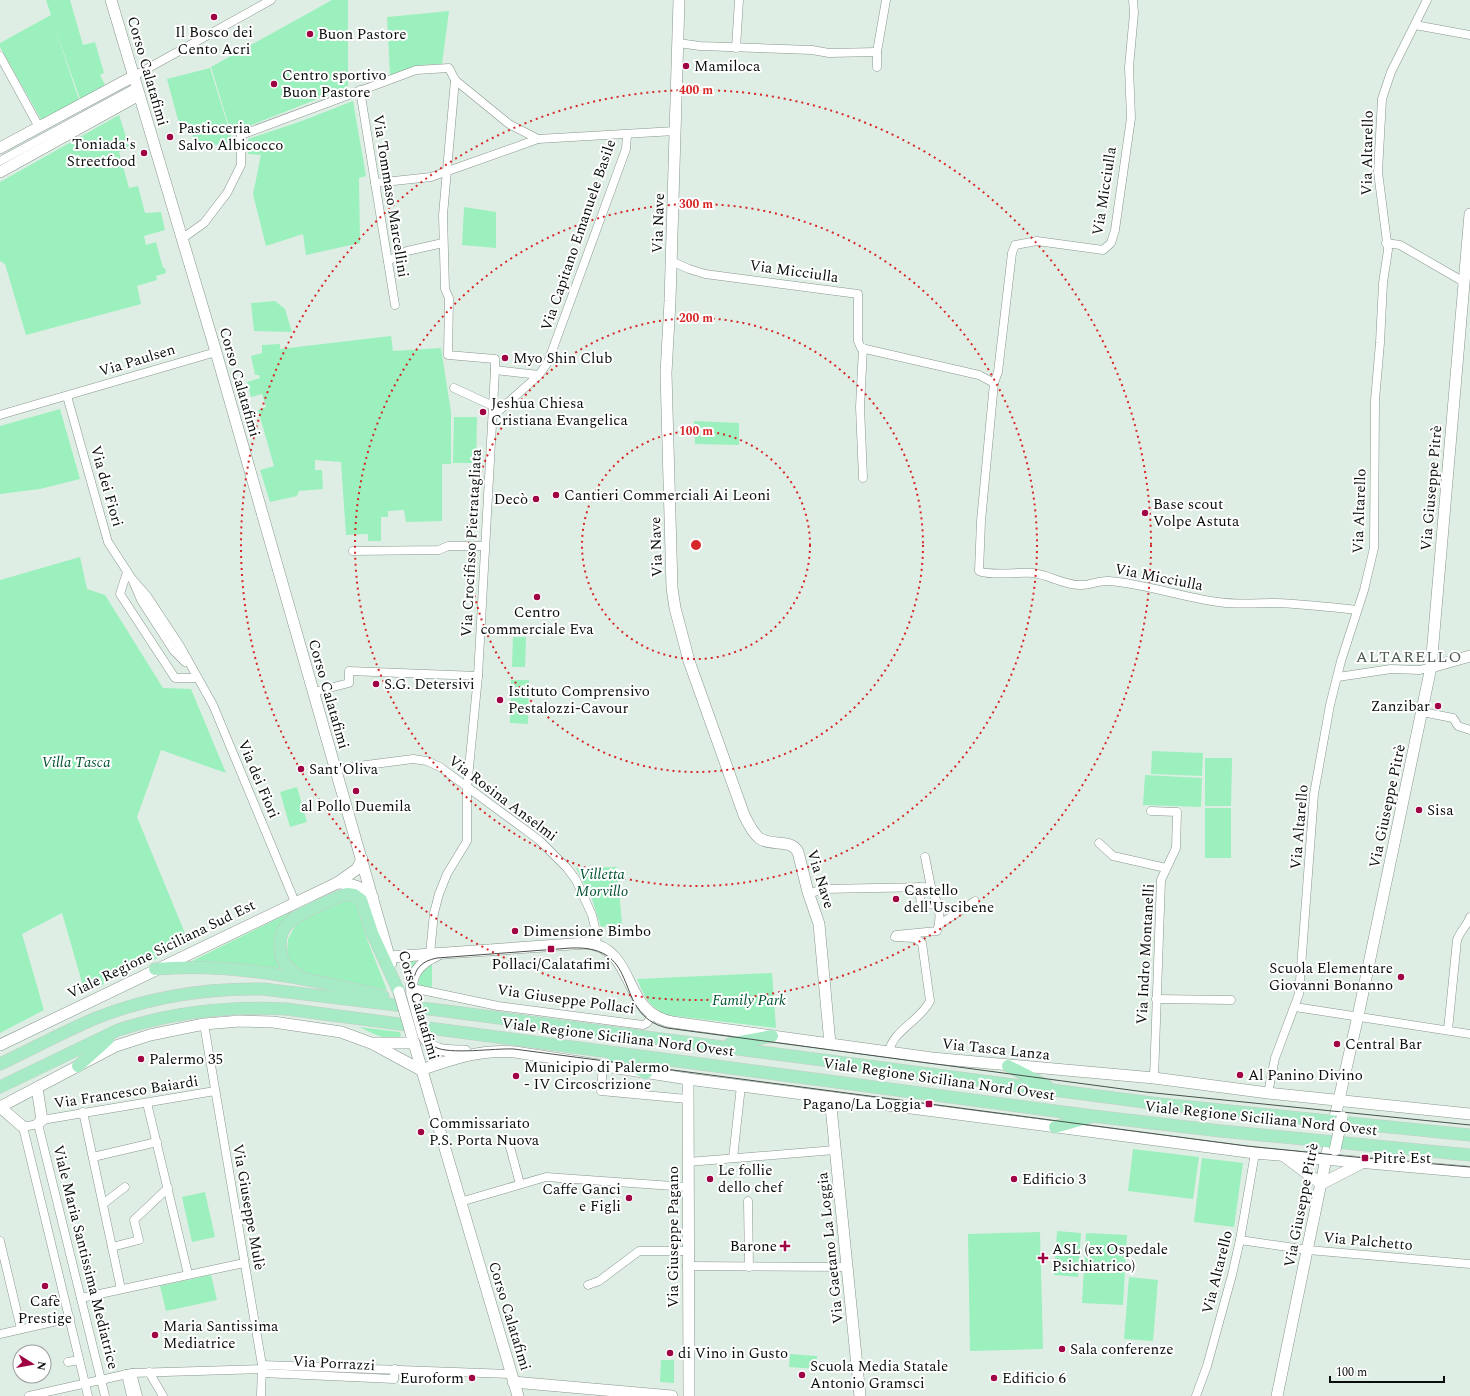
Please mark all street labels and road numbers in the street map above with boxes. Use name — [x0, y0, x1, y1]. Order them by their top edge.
street label: Corso Calatafimi — [121, 14, 174, 129]
street label: Via Altarello — [1355, 110, 1380, 196]
street label: Via Tommaso Marcellini — [366, 113, 415, 279]
street label: Via Capitano Emanuele Basile — [535, 136, 622, 334]
street label: Via Micciulla — [1086, 144, 1123, 237]
street label: Via Nave — [646, 192, 671, 254]
street label: Via Micciulla — [748, 254, 841, 289]
street label: Corso Calatafimi — [213, 325, 266, 440]
street label: Via Paulsen — [96, 338, 178, 383]
street label: Via Giuseppe Pitrè — [1415, 424, 1448, 552]
street label: Via dei Fiori — [84, 443, 129, 529]
street label: Via Crocifisso Pietratagliata — [455, 448, 488, 638]
street label: Via Altarello — [1347, 468, 1372, 554]
street label: Via Nave — [644, 516, 669, 578]
street label: Via Micciulla — [1113, 558, 1206, 597]
street label: Corso Calatafimi — [302, 637, 355, 752]
street label: Via dei Fiori — [232, 736, 285, 822]
street label: Via Giuseppe Pitrè — [1363, 742, 1412, 870]
street label: Via Rosina Anselmi — [443, 750, 562, 847]
street label: Via Altarello — [1284, 784, 1315, 870]
street label: Via Nave — [801, 847, 840, 911]
street label: Via Indro Montanelli — [1130, 883, 1161, 1025]
street label: Viale Regione Siciliana Sud Est — [63, 894, 259, 1005]
street label: Corso Calatafimi — [392, 948, 445, 1063]
street label: Via Giuseppe Pollaci — [496, 978, 636, 1021]
street label: Viale Regione Siciliana Nord Ovest — [501, 1012, 735, 1063]
street label: Via Tasca Lanza — [941, 1032, 1052, 1067]
street label: Viale Regione Siciliana Nord Ovest — [822, 1052, 1056, 1107]
street label: Via Francesco Baiardi — [52, 1070, 200, 1115]
street label: Viale Regione Siciliana Nord Ovest — [1143, 1095, 1378, 1142]
street label: Via Giuseppe Pitrè — [1278, 1141, 1325, 1269]
street label: Via Giuseppe Mulè — [226, 1142, 271, 1272]
street label: Viale Maria Santissima Mediatrice — [46, 1143, 125, 1372]
street label: Via Giuseppe Pagano — [662, 1166, 685, 1308]
street label: Via Gaetano La Loggia — [811, 1170, 850, 1325]
street label: Via Palchetto — [1322, 1226, 1414, 1257]
street label: Via Altarello — [1196, 1228, 1239, 1316]
street label: Corso Calatafimi — [482, 1259, 537, 1374]
street label: Via Porrazzi — [292, 1350, 376, 1377]

